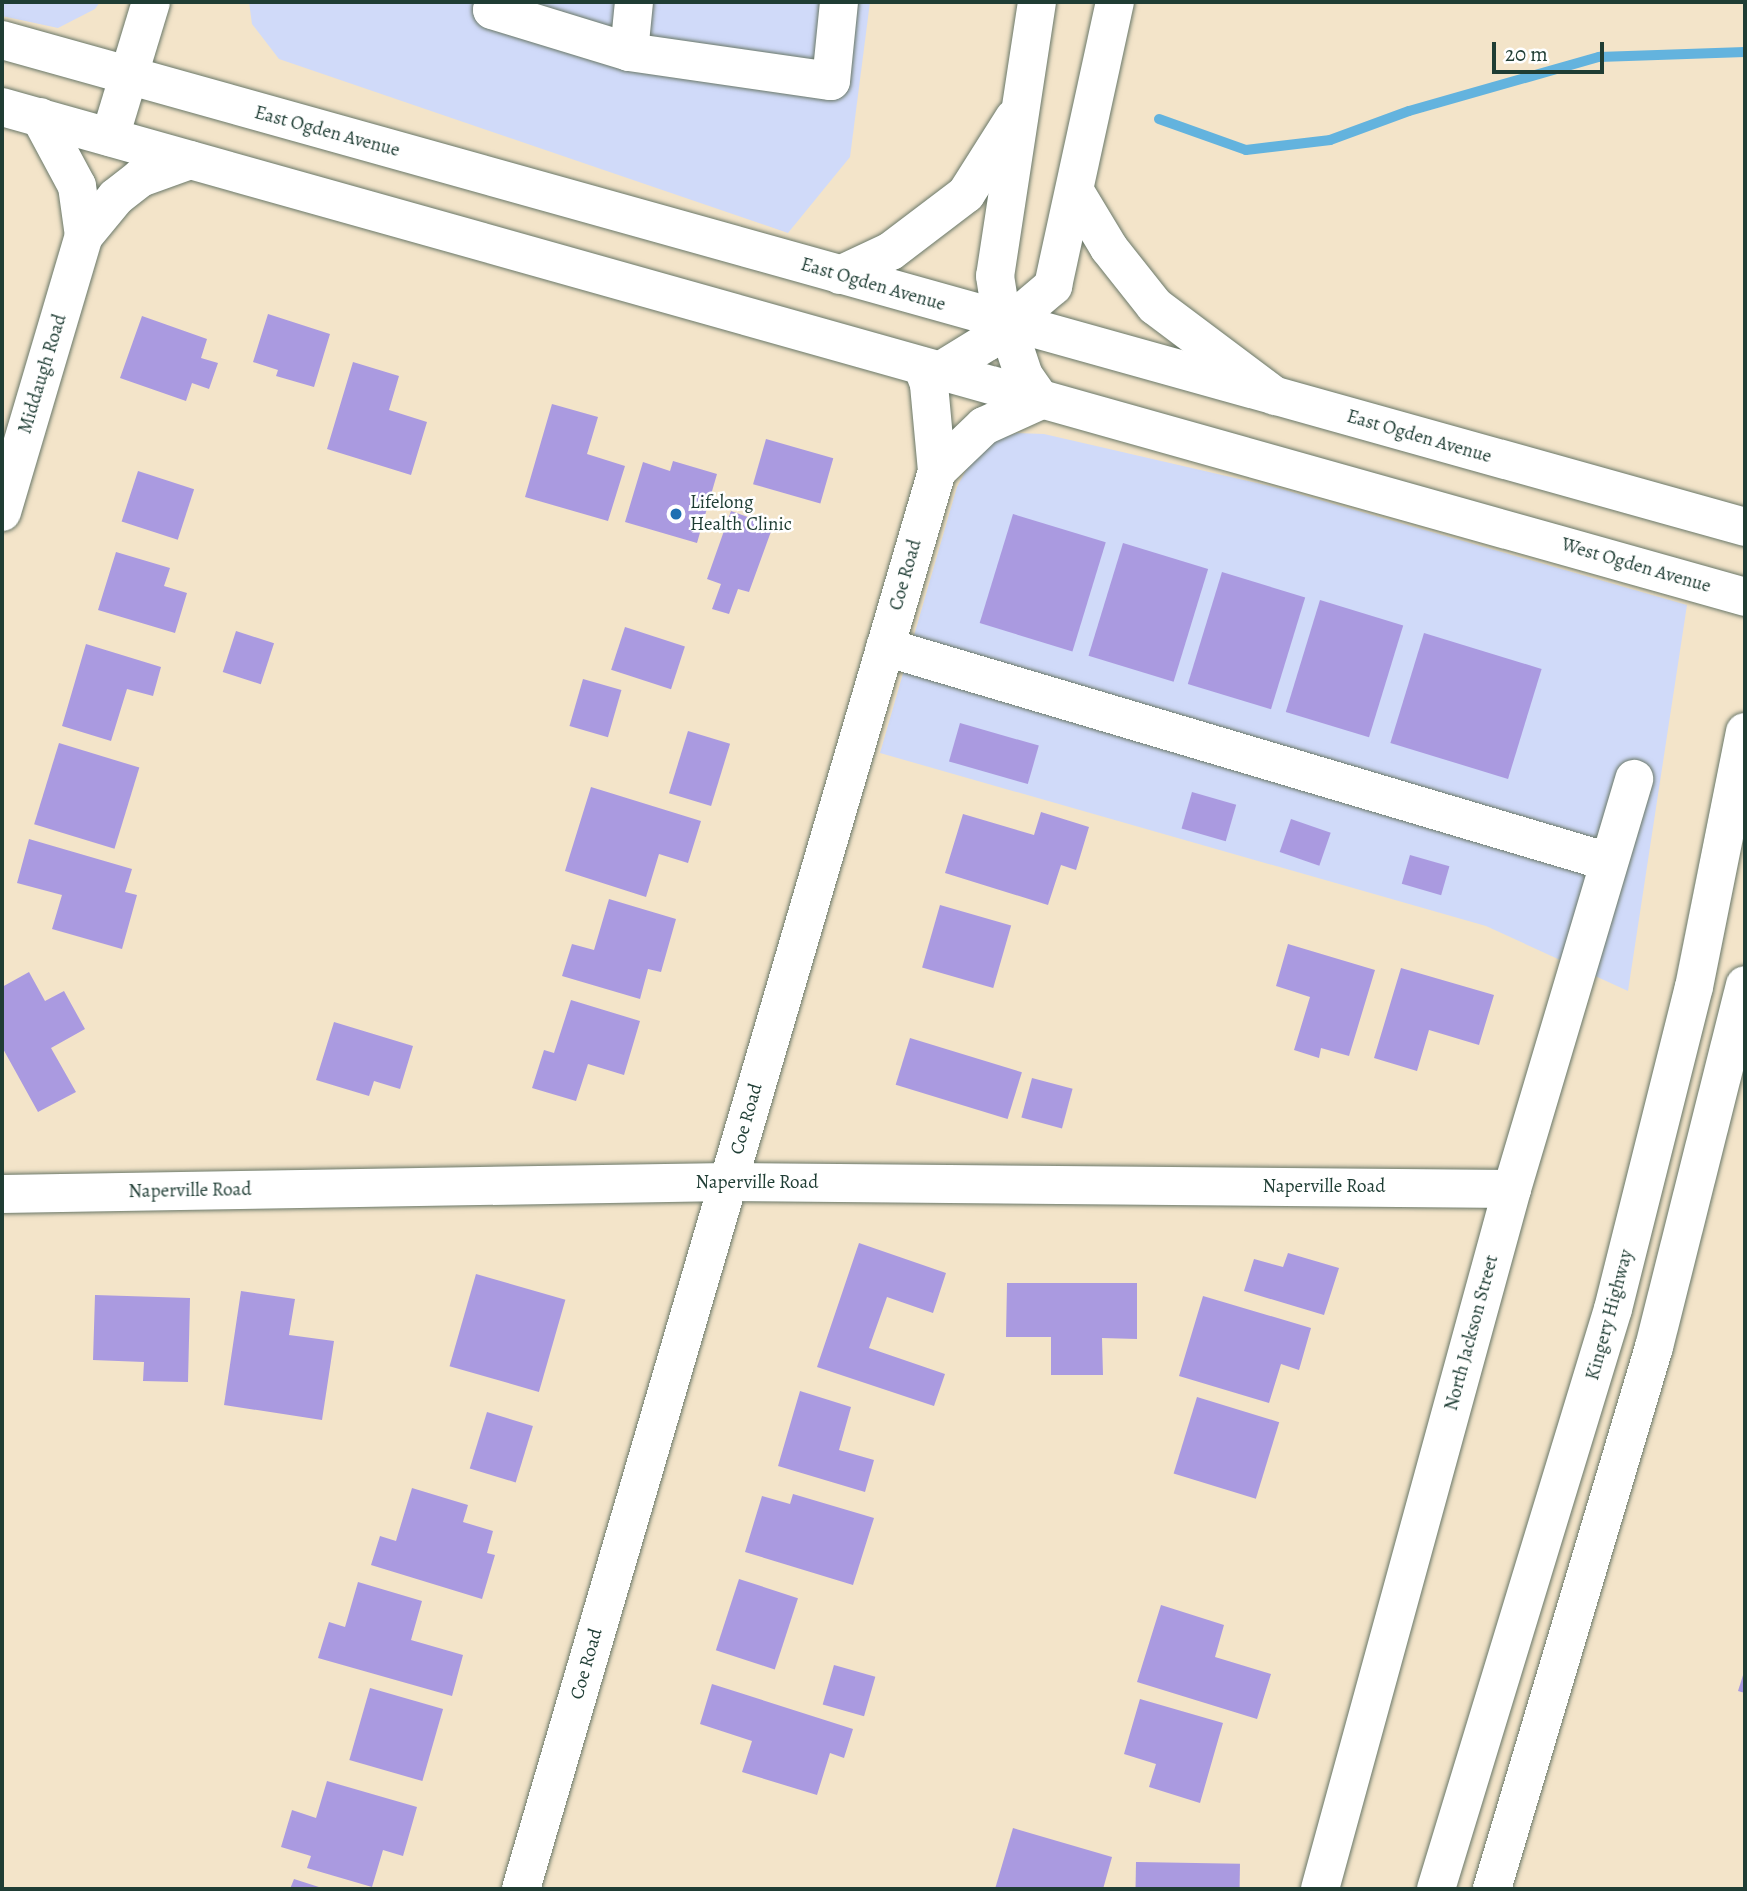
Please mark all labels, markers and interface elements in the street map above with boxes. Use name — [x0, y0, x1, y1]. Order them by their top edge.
scale bar — [1495, 28, 1607, 72]
text: 20 m — [1505, 40, 1548, 68]
street label: East Ogden Avenue — [252, 102, 402, 162]
street label: East Ogden Avenue — [798, 253, 948, 317]
street label: Middaugh Road — [14, 311, 72, 437]
street label: East Ogden Avenue — [1344, 405, 1494, 469]
place label: Lifelong Health Clinic — [690, 492, 792, 536]
marker: Lifelong Health Clinic — [668, 506, 684, 522]
street label: West Ogden Avenue — [1559, 534, 1713, 598]
street label: Coe Road — [885, 537, 927, 613]
street label: Coe Road — [726, 1081, 768, 1157]
street label: Naperville Road — [695, 1172, 819, 1194]
street label: Naperville Road — [1262, 1176, 1386, 1198]
street label: Naperville Road — [128, 1179, 252, 1203]
street label: Kingery Highway — [1582, 1247, 1638, 1383]
street label: North Jackson Street — [1440, 1253, 1504, 1413]
street label: Coe Road — [566, 1626, 608, 1702]

